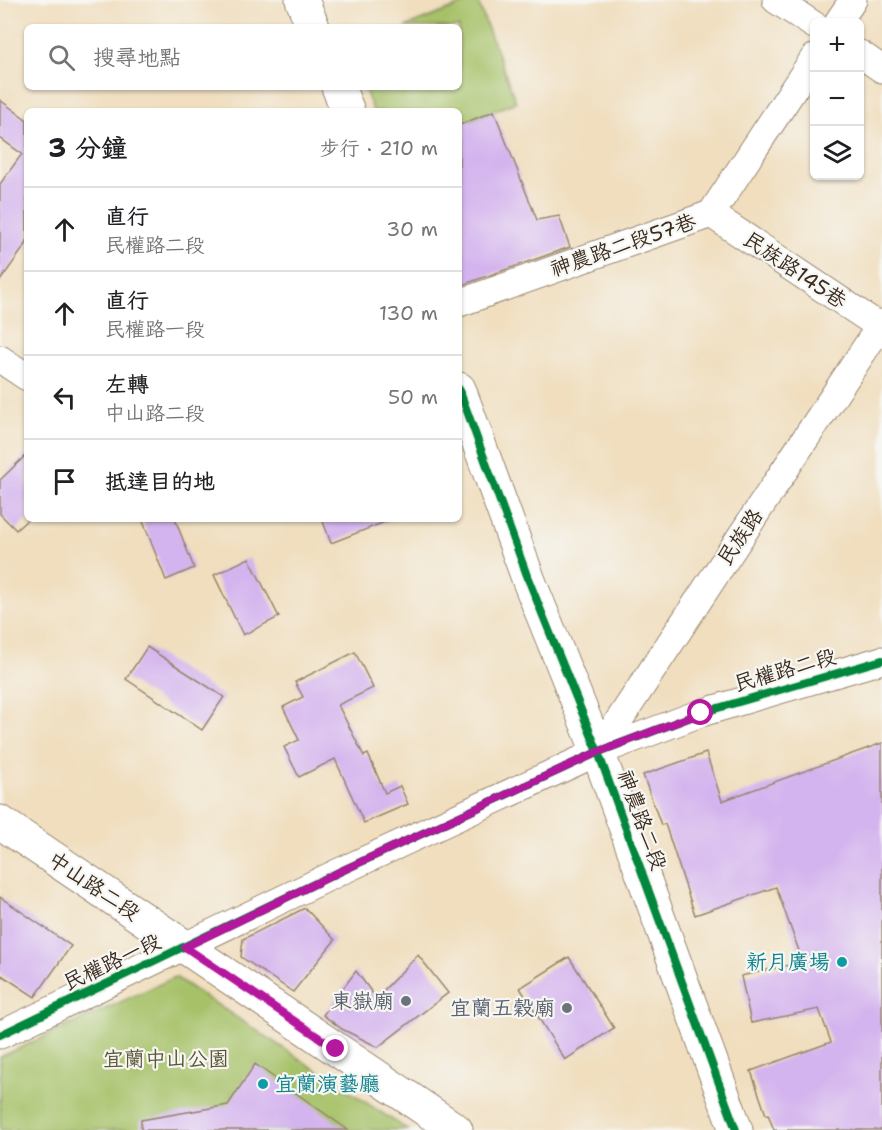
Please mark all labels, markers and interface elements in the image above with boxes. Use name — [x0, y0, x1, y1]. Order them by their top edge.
map controls — [810, 18, 864, 180]
button: + — [810, 18, 864, 72]
search box — [24, 24, 462, 90]
icon: search — [45, 41, 78, 74]
text: 搜尋地點 — [93, 43, 181, 72]
button: − — [810, 72, 864, 126]
button: layers — [810, 126, 864, 180]
text: 3 分鐘 — [48, 130, 127, 165]
text: 步行 · 210 m — [320, 135, 438, 161]
text: 直行 — [105, 202, 149, 231]
street label: 神農路二段57巷 — [546, 207, 700, 283]
icon: ahead — [48, 213, 81, 246]
text: 30 m — [386, 216, 438, 242]
street label: 民族路145巷 — [738, 225, 852, 315]
text: 民權路二段 — [105, 232, 205, 258]
text: 直行 — [105, 286, 149, 315]
icon: ahead — [48, 297, 81, 330]
text: 130 m — [379, 300, 438, 326]
text: 民權路一段 — [105, 316, 205, 342]
text: 左轉 — [105, 370, 149, 399]
icon: left — [48, 381, 81, 414]
text: 50 m — [388, 384, 438, 410]
text: 中山路二段 — [105, 400, 205, 426]
icon: arrive — [48, 465, 81, 498]
text: 抵達目的地 — [105, 467, 215, 496]
street label: 民族路 — [711, 503, 769, 571]
street label: 民權路二段 — [731, 642, 839, 698]
route start — [687, 699, 713, 725]
street label: 神農路二段 — [611, 766, 673, 874]
street label: 中山路二段 — [43, 845, 145, 927]
street label: 民權路一段 — [59, 927, 165, 997]
place label: 新月廣場 — [746, 948, 830, 976]
marker: 新月廣場 — [835, 955, 849, 969]
place label: 東嶽廟 — [331, 987, 394, 1015]
marker: 東嶽廟 — [399, 994, 413, 1008]
place label: 宜蘭五穀廟 — [450, 994, 555, 1022]
marker: 宜蘭五穀廟 — [560, 1001, 574, 1015]
route end — [322, 1035, 348, 1061]
park label: 宜蘭中山公園 — [103, 1045, 229, 1073]
place label: 宜蘭演藝廳 — [275, 1070, 380, 1098]
marker: 宜蘭演藝廳 — [256, 1077, 270, 1091]

